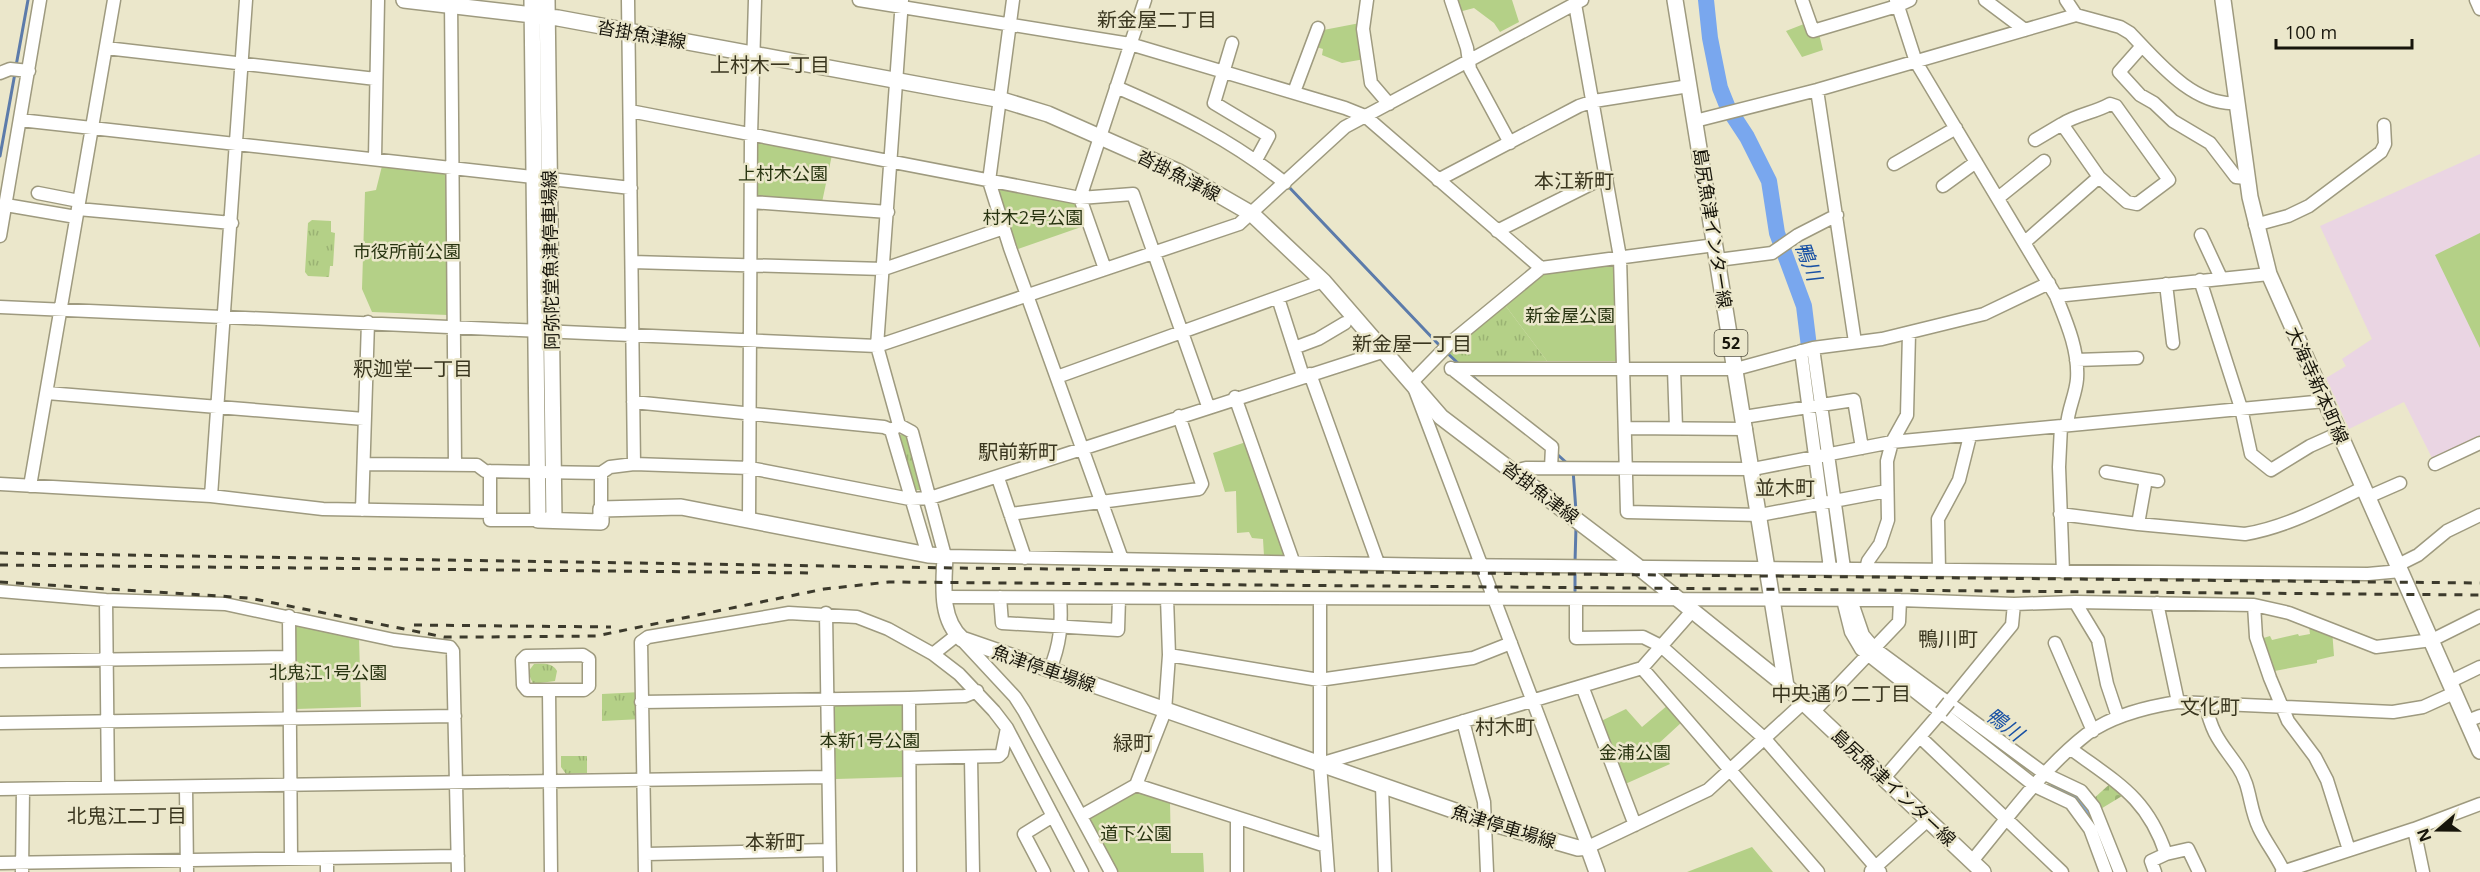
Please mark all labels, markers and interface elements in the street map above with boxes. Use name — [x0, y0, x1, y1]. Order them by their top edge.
district label: 新金屋二丁目 — [1097, 6, 1217, 33]
scale bar — [2276, 12, 2412, 50]
street label: 沓掛魚津線 — [596, 14, 688, 54]
text: 100 m — [2285, 20, 2337, 44]
district label: 上村木一丁目 — [710, 51, 830, 78]
street label: 沓掛魚津線 — [1133, 144, 1225, 206]
street label: 島尻魚津インター線 — [1688, 146, 1738, 310]
park label: 上村木公園 — [738, 161, 828, 185]
district label: 本江新町 — [1534, 167, 1614, 194]
street label: 阿弥陀堂魚津停車場線 — [536, 170, 564, 350]
park label: 村木2号公園 — [983, 205, 1083, 229]
water label: 鴨川 — [1789, 238, 1829, 286]
park label: 市役所前公園 — [353, 239, 461, 263]
park label: 新金屋公園 — [1525, 303, 1615, 327]
street label: 大海寺新本町線 — [2281, 323, 2355, 447]
district label: 新金屋一丁目 — [1352, 330, 1472, 357]
road number: 52 — [1714, 330, 1748, 356]
district label: 釈迦堂一丁目 — [353, 355, 473, 382]
district label: 駅前新町 — [978, 438, 1058, 465]
street label: 沓掛魚津線 — [1498, 455, 1584, 529]
district label: 並木町 — [1755, 474, 1815, 501]
district label: 鴨川町 — [1918, 625, 1978, 652]
street label: 魚津停車場線 — [989, 639, 1099, 697]
park label: 北鬼江1号公園 — [269, 660, 387, 684]
district label: 中央通り二丁目 — [1771, 680, 1911, 707]
district label: 文化町 — [2180, 693, 2240, 720]
water label: 鴨川 — [1981, 701, 2031, 748]
district label: 村木町 — [1475, 713, 1535, 740]
street label: 島尻魚津インター線 — [1827, 723, 1961, 851]
park label: 本新1号公園 — [820, 728, 920, 752]
district label: 緑町 — [1113, 729, 1153, 756]
park label: 金浦公園 — [1599, 740, 1671, 764]
street label: 魚津停車場線 — [1449, 799, 1559, 853]
north arrow — [2408, 800, 2468, 860]
district label: 北鬼江二丁目 — [67, 802, 187, 829]
park label: 道下公園 — [1100, 821, 1172, 845]
text: N — [2411, 825, 2436, 845]
district label: 本新町 — [745, 828, 805, 855]

